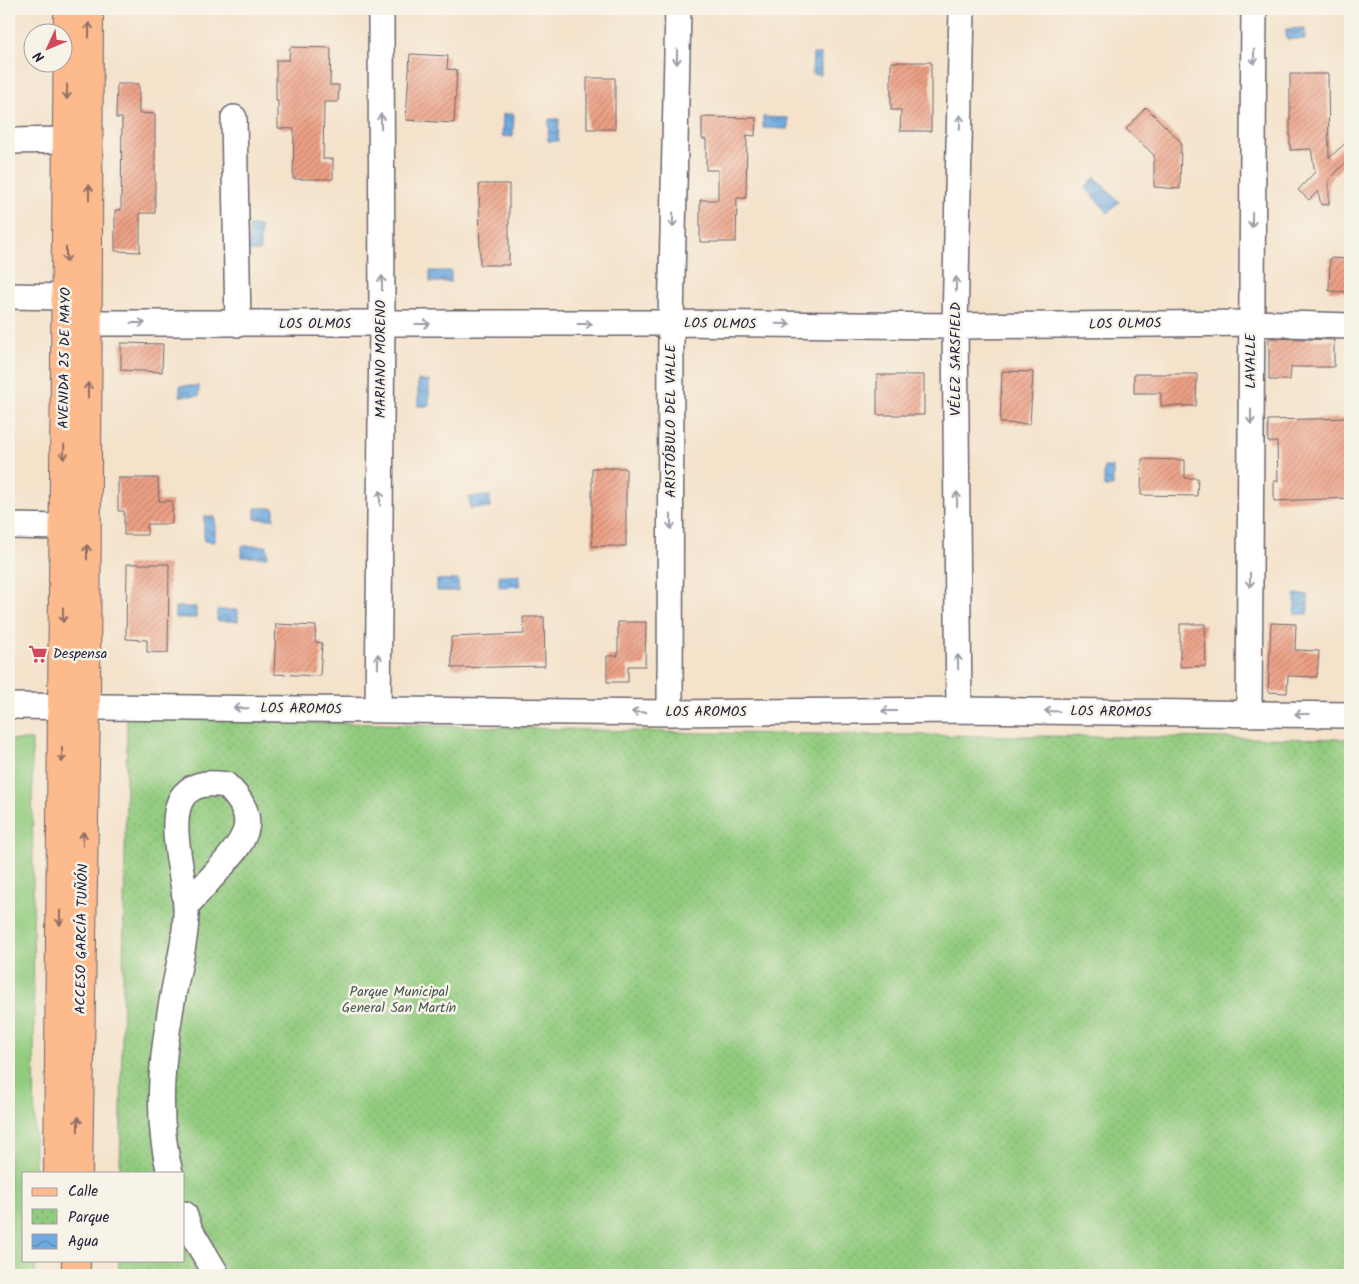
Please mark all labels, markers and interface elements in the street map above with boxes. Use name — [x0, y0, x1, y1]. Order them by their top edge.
north arrow — [22, 22, 72, 72]
one-way arrow — [84, 22, 94, 38]
text: N — [28, 45, 50, 67]
one-way arrow — [672, 49, 682, 65]
one-way arrow — [1249, 49, 1259, 65]
one-way arrow — [62, 84, 72, 100]
one-way arrow — [376, 113, 386, 130]
one-way arrow — [955, 114, 964, 130]
one-way arrow — [84, 185, 94, 201]
one-way arrow — [668, 212, 678, 228]
one-way arrow — [1248, 212, 1257, 228]
one-way arrow — [61, 246, 71, 263]
one-way arrow — [377, 276, 387, 292]
one-way arrow — [951, 276, 961, 292]
street label: AVENIDA 25 DE MAYO — [53, 287, 77, 429]
street label: MARIANO MORENO — [370, 299, 392, 418]
street label: VÉLEZ SARSFIELD — [945, 302, 967, 416]
street label: LOS OLMOS — [684, 312, 757, 336]
street label: LOS OLMOS — [1089, 312, 1162, 336]
street label: LOS OLMOS — [279, 313, 352, 335]
one-way arrow — [129, 318, 145, 328]
one-way arrow — [414, 319, 430, 329]
one-way arrow — [576, 319, 593, 329]
one-way arrow — [774, 319, 790, 329]
street label: LAVALLE — [1240, 332, 1262, 389]
street label: ARISTÓBULO DEL VALLE — [660, 343, 682, 498]
one-way arrow — [83, 382, 93, 398]
one-way arrow — [1246, 409, 1256, 425]
one-way arrow — [59, 444, 69, 460]
one-way arrow — [375, 491, 385, 507]
one-way arrow — [952, 491, 961, 507]
one-way arrow — [666, 514, 676, 530]
one-way arrow — [82, 545, 92, 561]
one-way arrow — [1245, 572, 1255, 588]
one-way arrow — [58, 606, 68, 623]
supermarket icon: Despensa — [27, 643, 49, 665]
place label: Despensa — [53, 643, 107, 665]
one-way arrow — [373, 653, 383, 670]
one-way arrow — [953, 654, 963, 670]
street label: LOS AROMOS — [260, 697, 343, 721]
street label: LOS AROMOS — [1070, 700, 1153, 724]
street label: LOS AROMOS — [665, 701, 747, 723]
one-way arrow — [234, 703, 250, 713]
one-way arrow — [881, 706, 898, 716]
one-way arrow — [1044, 706, 1060, 716]
one-way arrow — [631, 707, 648, 717]
one-way arrow — [1294, 709, 1310, 719]
one-way arrow — [57, 747, 66, 763]
one-way arrow — [78, 831, 88, 848]
street label: ACCESO GARCÍA TUÑÓN — [70, 863, 94, 1014]
one-way arrow — [55, 909, 65, 925]
park label: Parque Municipal General San Martín — [342, 981, 456, 1019]
one-way arrow — [74, 1116, 83, 1132]
legend — [22, 1172, 185, 1262]
text: Calle — [68, 1180, 98, 1204]
text: Parque — [68, 1206, 109, 1230]
text: Agua — [68, 1230, 99, 1254]

